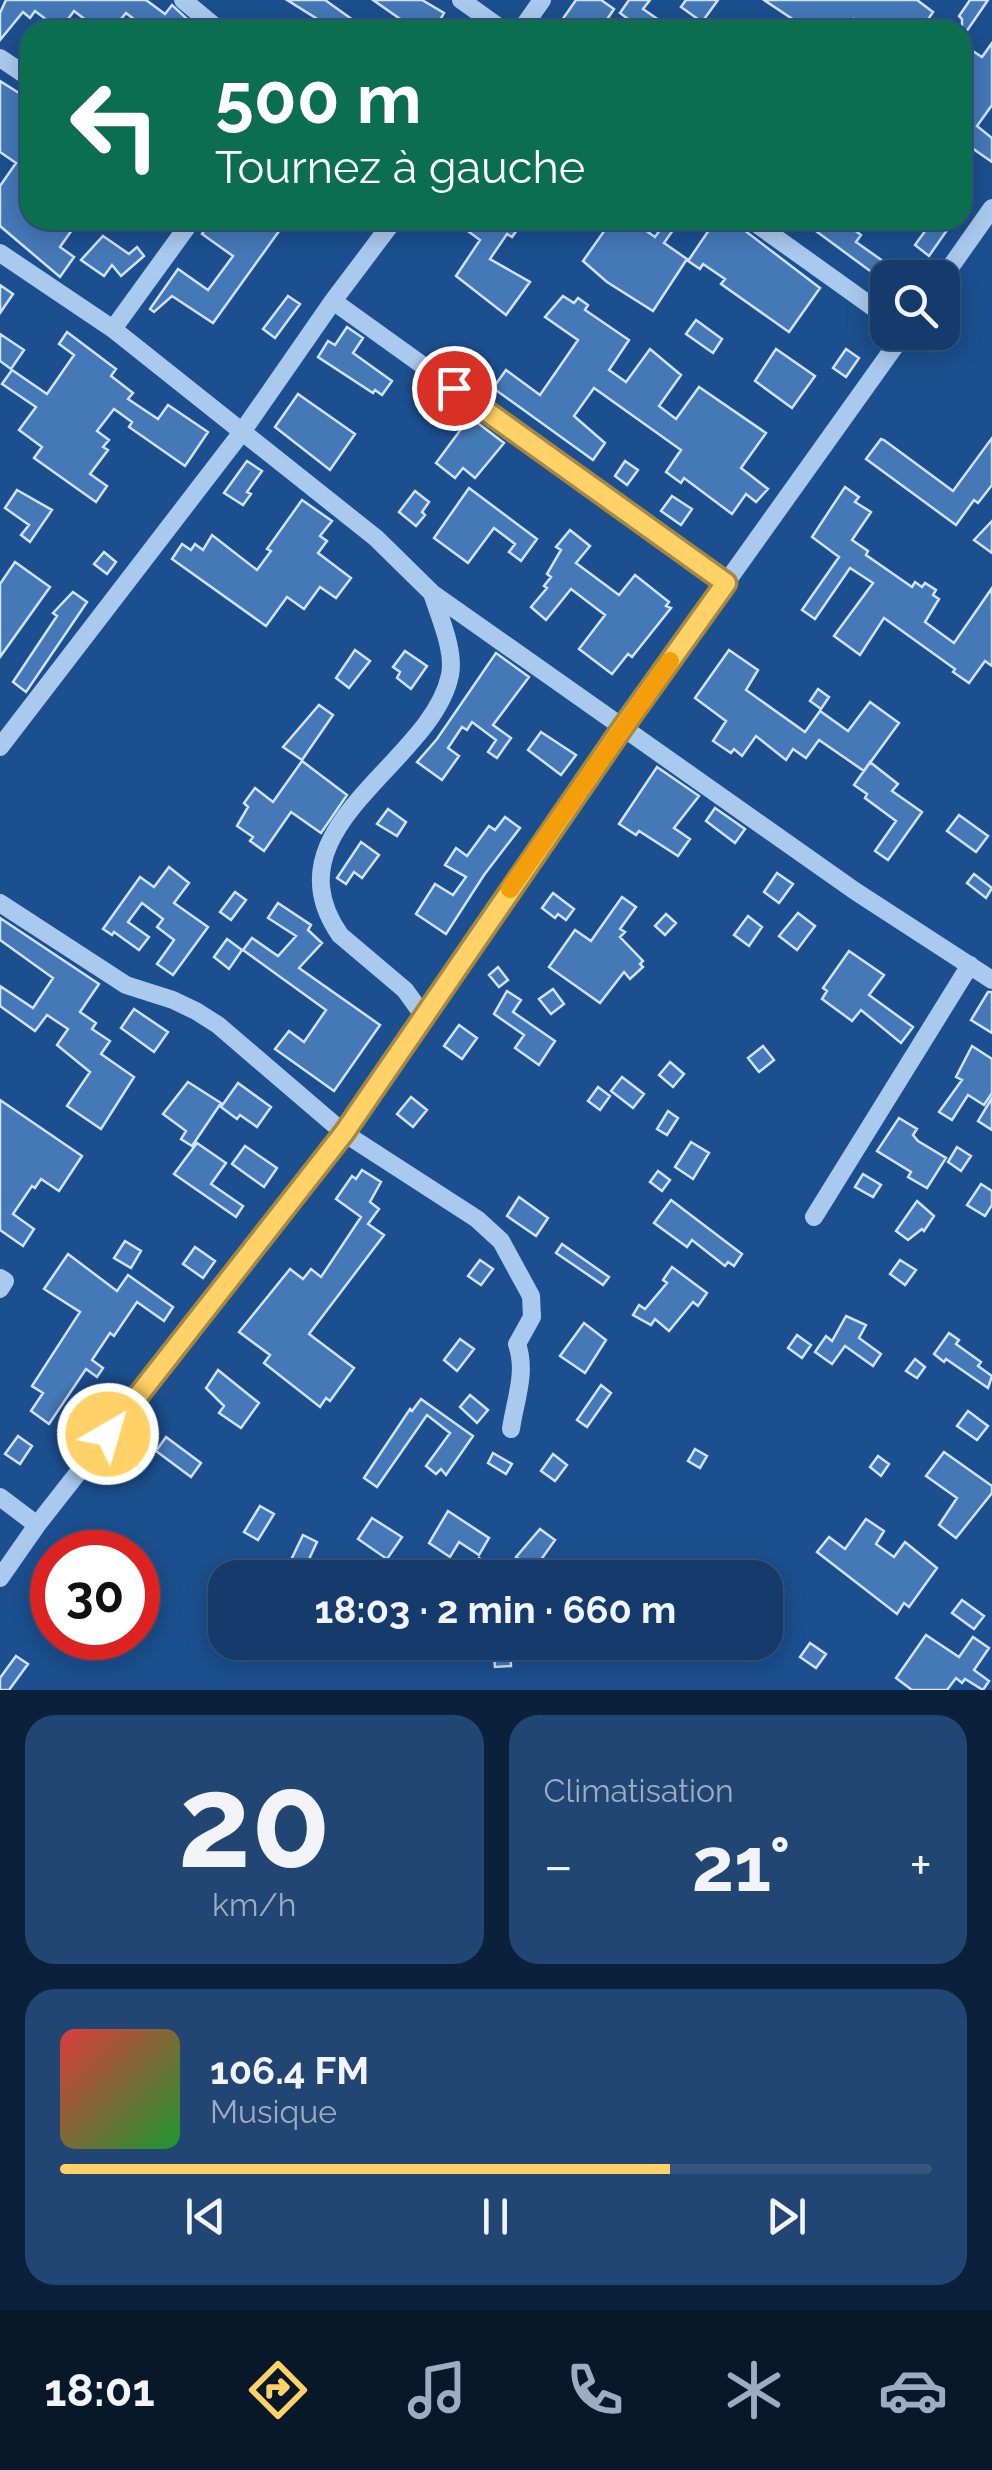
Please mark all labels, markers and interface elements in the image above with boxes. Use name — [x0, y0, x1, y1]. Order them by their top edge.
text: 500 m — [215, 57, 422, 139]
icon: left — [50, 60, 180, 190]
text: Tournez à gauche — [215, 141, 585, 194]
map controls — [870, 260, 960, 350]
button: search — [870, 260, 960, 350]
pin — [412, 346, 497, 431]
icon: arrive — [427, 361, 482, 416]
position arrow — [56, 1382, 160, 1486]
speed limit sign: 30 — [30, 1530, 160, 1660]
text: 18:03 · 2 min · 660 m — [315, 1587, 676, 1632]
text: 20 — [178, 1745, 331, 1897]
text: Climatisation — [544, 1772, 734, 1809]
text: 21° — [692, 1820, 791, 1909]
text: − — [544, 1833, 573, 1898]
text: + — [909, 1833, 932, 1898]
text: km/h — [212, 1886, 296, 1923]
text: 106.4 FM — [210, 2048, 369, 2093]
text: Musique — [210, 2093, 337, 2130]
icon: previous — [178, 2189, 233, 2244]
icon: pause — [468, 2189, 523, 2244]
icon: next — [759, 2189, 814, 2244]
icon: directions — [243, 2355, 313, 2425]
icon: music — [402, 2355, 472, 2425]
icon: phone — [560, 2355, 630, 2425]
icon: climate — [719, 2355, 789, 2425]
icon: car — [878, 2355, 948, 2425]
text: 18:01 — [44, 2364, 155, 2417]

